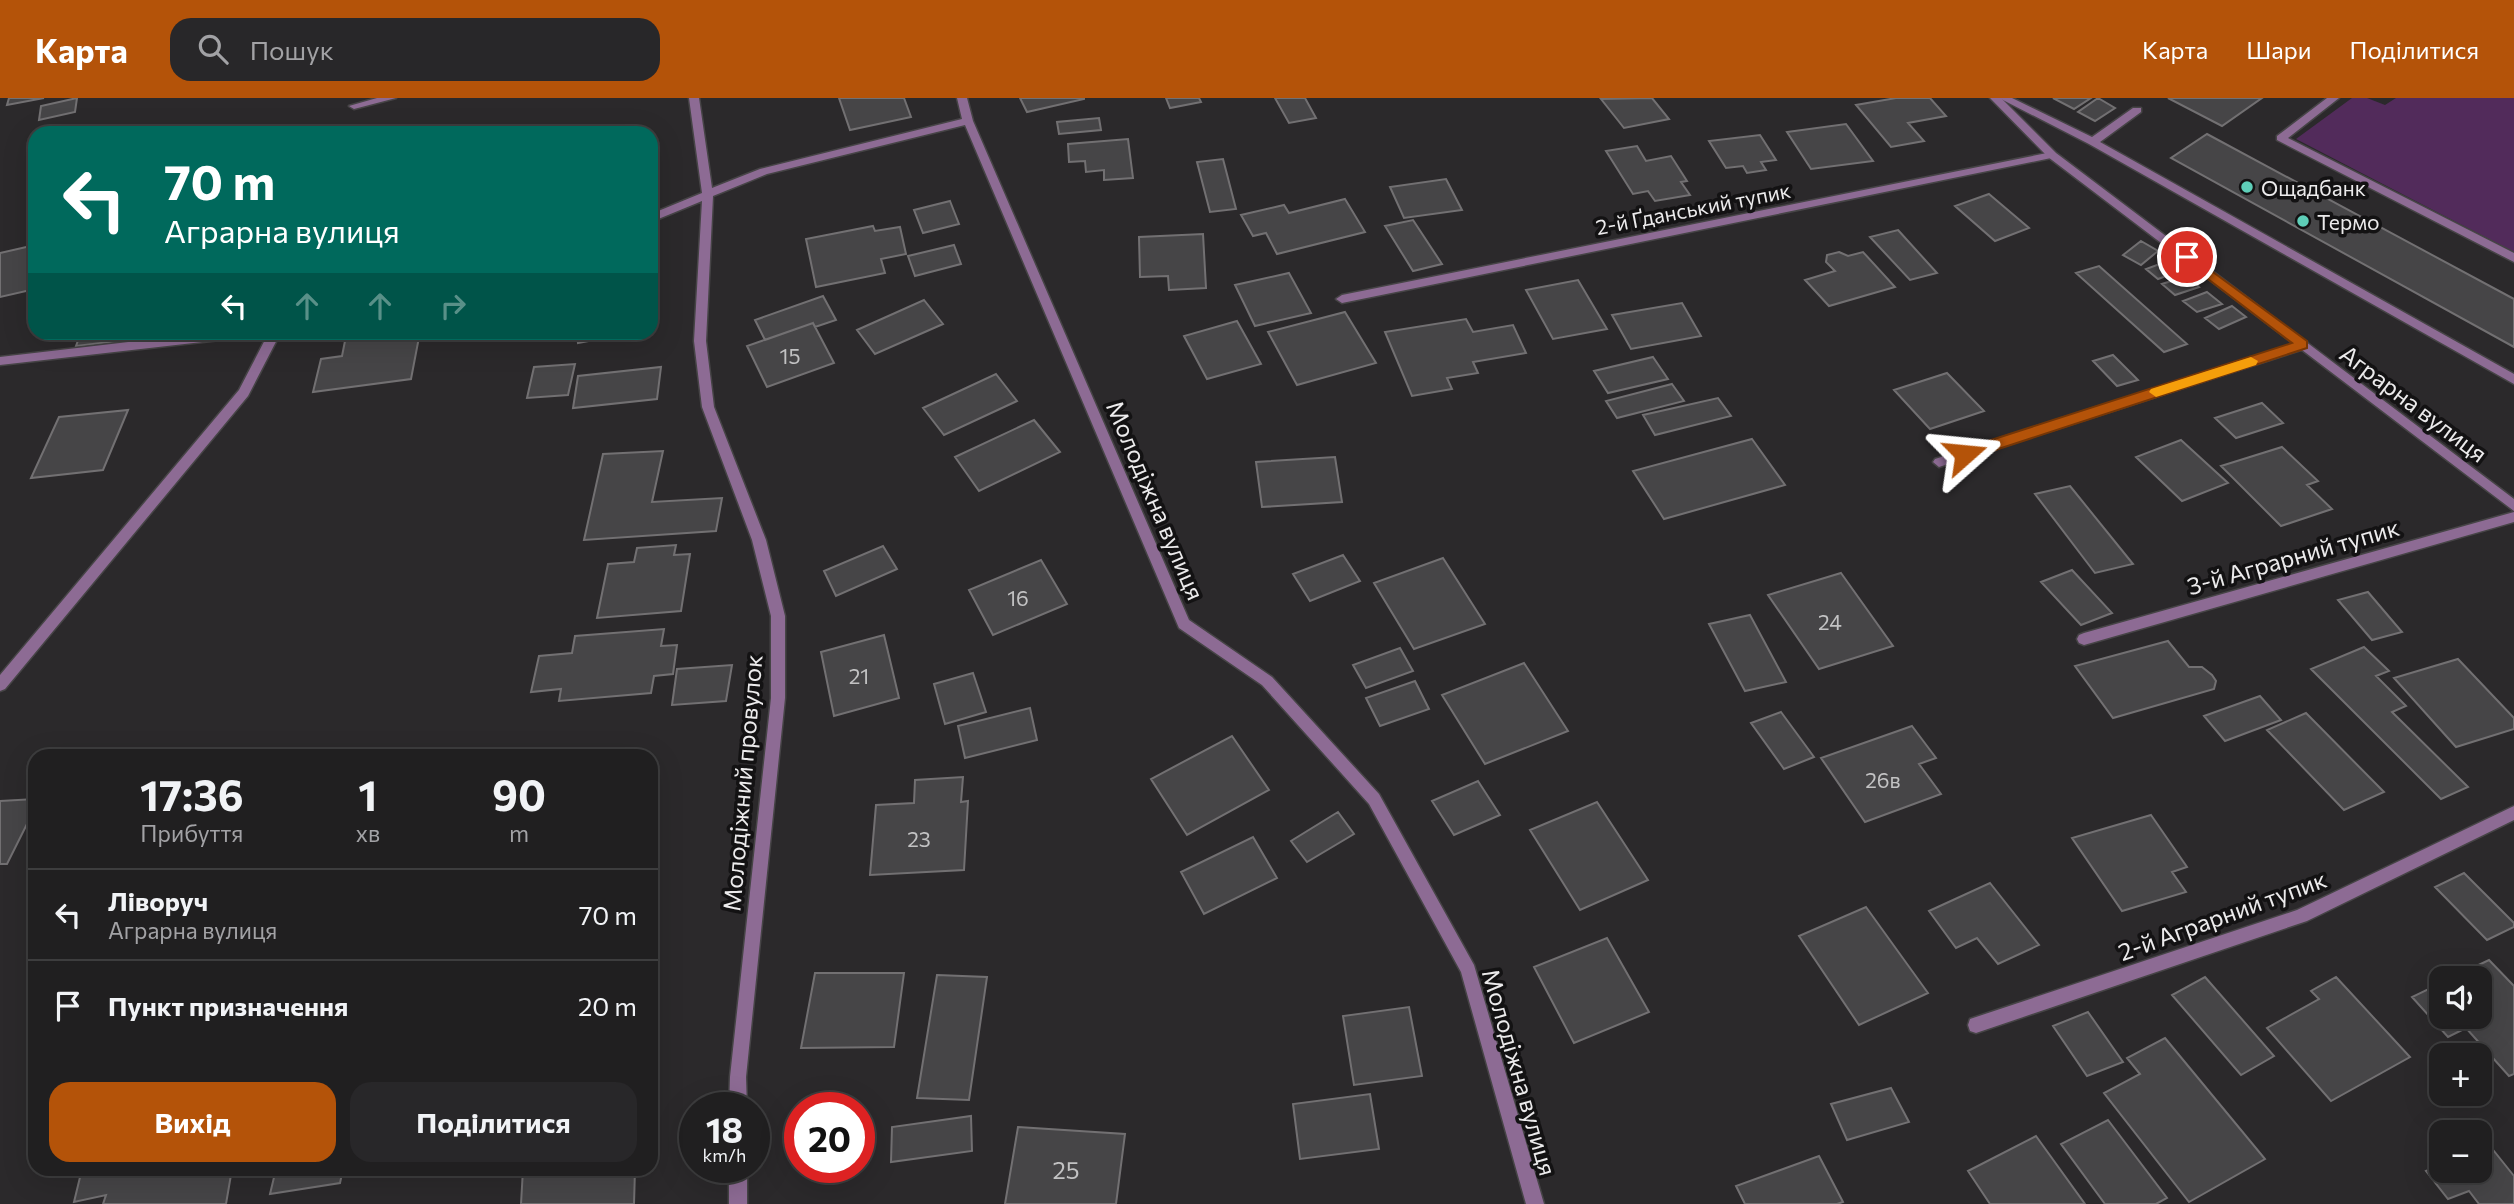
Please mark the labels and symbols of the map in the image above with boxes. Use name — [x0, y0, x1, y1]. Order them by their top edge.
place label: Ощадбанк — [2261, 175, 2366, 200]
street label: 2-й Ґданський тупик — [1593, 177, 1793, 239]
marker: Ощадбанк — [2239, 179, 2255, 195]
place label: Термо — [2317, 209, 2380, 234]
marker: Термо — [2295, 213, 2311, 229]
pin — [2157, 227, 2217, 287]
street label: Аграрна вулиця — [2335, 338, 2493, 468]
house number: 15 — [779, 343, 801, 368]
street label: Молодіжна вулиця — [1101, 396, 1211, 604]
position arrow — [1928, 417, 2002, 491]
street label: 3-й Аграрний тупик — [2183, 512, 2403, 600]
house number: 16 — [1007, 585, 1029, 610]
house number: 24 — [1818, 609, 1842, 634]
street label: Молодіжний провулок — [716, 653, 768, 913]
house number: 21 — [849, 663, 869, 688]
house number: 26в — [1865, 767, 1901, 792]
house number: 23 — [907, 826, 931, 851]
street label: 2-й Аграрний тупик — [2114, 864, 2330, 966]
street label: Молодіжна вулиця — [1477, 965, 1563, 1179]
speed limit sign: 20 — [784, 1092, 875, 1183]
house number: 25 — [1052, 1155, 1080, 1184]

